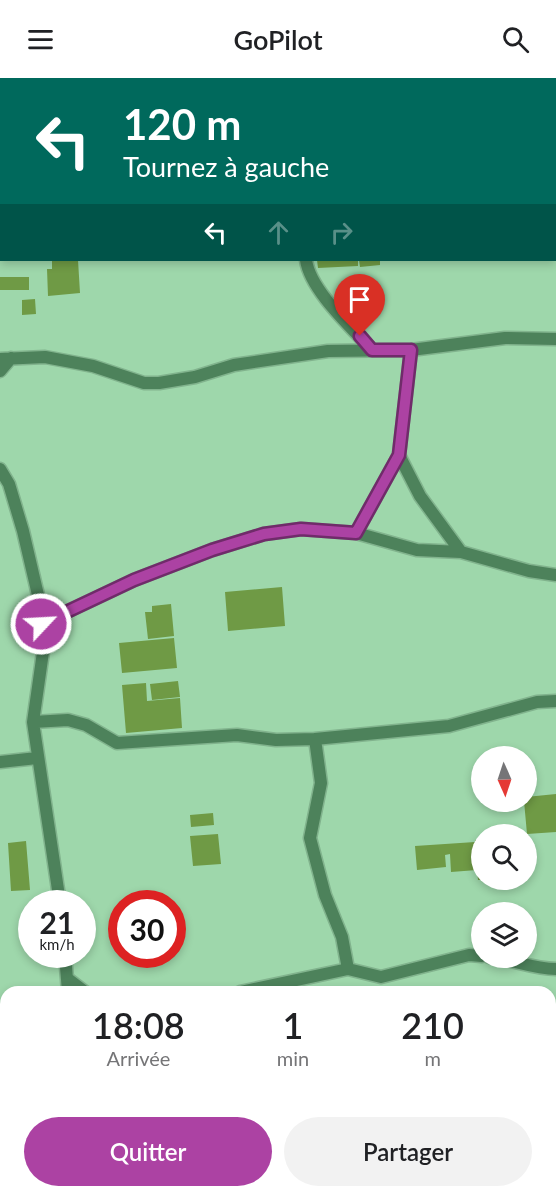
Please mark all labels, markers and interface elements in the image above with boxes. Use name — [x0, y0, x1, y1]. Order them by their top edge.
icon: menu — [24, 23, 57, 56]
text: GoPilot — [233, 23, 323, 56]
icon: search — [499, 23, 532, 56]
text: 120 m — [123, 99, 241, 149]
icon: left — [24, 102, 102, 180]
text: Tournez à gauche — [123, 150, 329, 183]
icon: left — [199, 216, 232, 249]
icon: ahead — [262, 216, 295, 249]
icon: right — [325, 216, 358, 249]
pin — [334, 274, 385, 336]
icon: arrive — [343, 283, 376, 316]
position arrow — [9, 592, 73, 656]
north arrow — [471, 746, 537, 812]
map controls — [471, 746, 537, 968]
button: search — [471, 824, 537, 890]
speed limit sign: 30 — [108, 890, 186, 968]
button: layers — [471, 902, 537, 968]
text: 21 — [40, 904, 74, 940]
text: km/h — [39, 935, 75, 953]
text: 18:08 — [92, 1003, 185, 1047]
text: 1 — [283, 1003, 303, 1047]
text: 210 — [401, 1003, 464, 1047]
text: Arrivée — [106, 1046, 170, 1070]
text: min — [277, 1046, 309, 1070]
text: m — [424, 1046, 441, 1070]
button: Quitter — [24, 1117, 272, 1186]
button: Partager — [284, 1117, 532, 1186]

